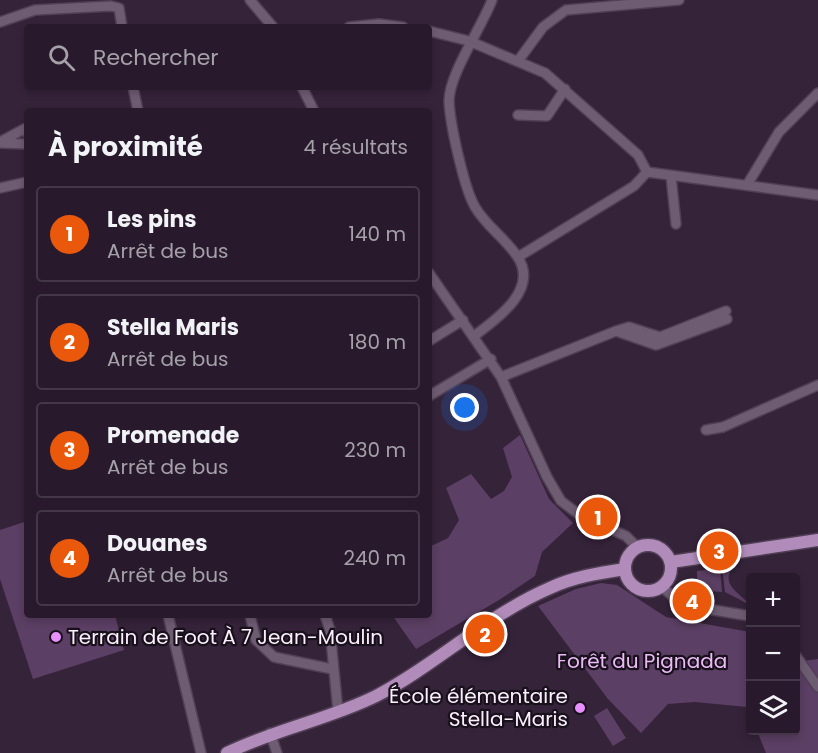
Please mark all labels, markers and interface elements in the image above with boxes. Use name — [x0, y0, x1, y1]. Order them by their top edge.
search box — [24, 24, 432, 90]
icon: search — [45, 41, 78, 74]
text: Rechercher — [93, 42, 219, 73]
text: À proximité — [48, 129, 203, 165]
text: 4 résultats — [304, 133, 408, 161]
text: Les pins — [107, 204, 197, 235]
text: 1 — [66, 220, 73, 248]
text: 140 m — [349, 220, 406, 248]
text: Arrêt de bus — [107, 237, 228, 265]
text: Stella Maris — [107, 312, 239, 343]
text: 2 — [64, 328, 75, 356]
text: 180 m — [348, 328, 406, 356]
text: Arrêt de bus — [107, 345, 228, 373]
your location — [450, 393, 479, 422]
text: Promenade — [107, 420, 239, 451]
text: 3 — [63, 436, 76, 464]
text: 230 m — [344, 436, 406, 464]
text: Arrêt de bus — [107, 453, 228, 481]
pin: 1 — [578, 494, 618, 540]
text: Douanes — [107, 528, 207, 559]
pin: 3 — [700, 528, 738, 574]
text: 4 — [63, 544, 76, 572]
text: 240 m — [343, 544, 406, 572]
text: Arrêt de bus — [107, 561, 228, 589]
map controls — [746, 573, 800, 735]
button: + — [746, 573, 800, 627]
pin: 4 — [672, 578, 712, 624]
pin: 2 — [466, 612, 504, 656]
place label: Terrain de Foot À 7 Jean-Moulin — [68, 623, 383, 651]
button: − — [746, 627, 800, 681]
marker: Terrain de Foot À 7 Jean-Moulin — [49, 630, 63, 644]
park label: Forêt du Pignada — [557, 647, 727, 675]
button: layers — [746, 681, 800, 735]
place label: École élémentaire Stella-Maris — [389, 682, 568, 733]
marker: École élémentaire Stella-Maris — [573, 701, 587, 715]

